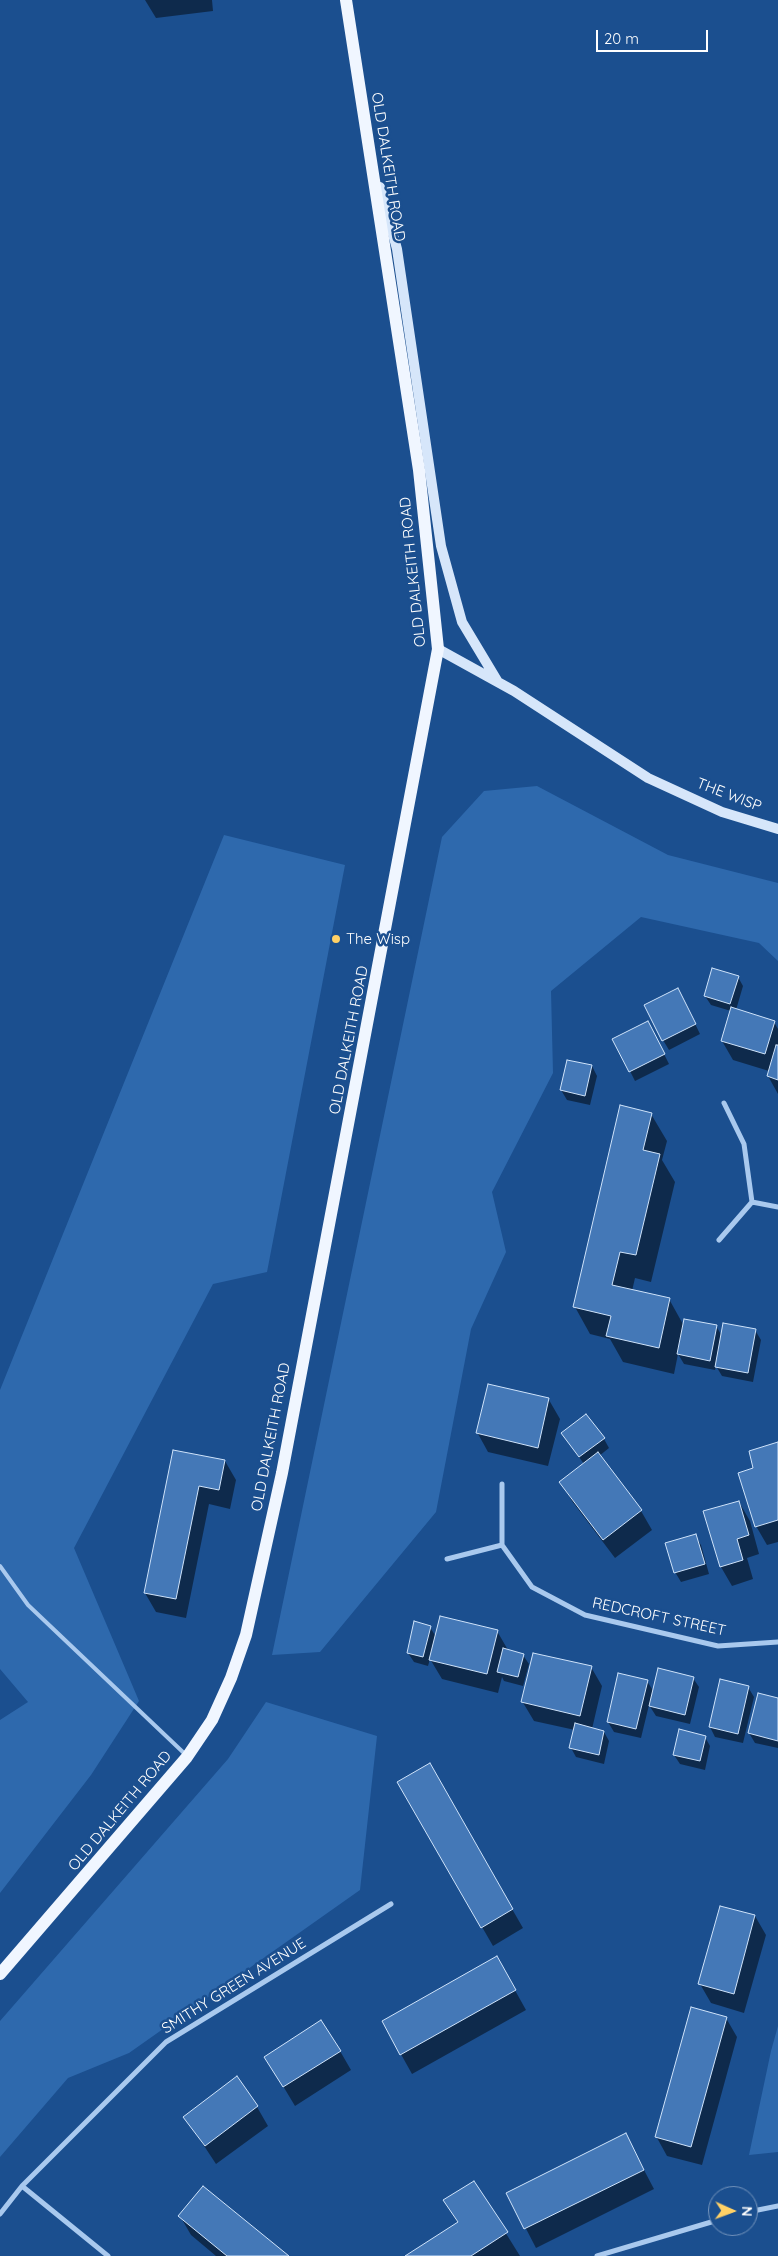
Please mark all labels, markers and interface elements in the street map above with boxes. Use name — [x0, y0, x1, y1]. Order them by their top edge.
scale bar — [598, 20, 710, 52]
text: 20 m — [604, 29, 639, 48]
street label: OLD DALKEITH ROAD — [367, 91, 409, 243]
street label: OLD DALKEITH ROAD — [396, 496, 430, 648]
street label: THE WISP — [694, 774, 764, 816]
place label: The Wisp — [346, 930, 410, 948]
marker: The Wisp — [330, 933, 342, 945]
street label: OLD DALKEITH ROAD — [326, 964, 372, 1116]
street label: OLD DALKEITH ROAD — [248, 1361, 294, 1513]
street label: REDCROFT STREET — [591, 1594, 727, 1640]
street label: OLD DALKEITH ROAD — [65, 1747, 175, 1875]
street label: SMITHY GREEN AVENUE — [159, 1934, 309, 2038]
north arrow — [708, 2186, 758, 2236]
text: N — [738, 2206, 756, 2217]

